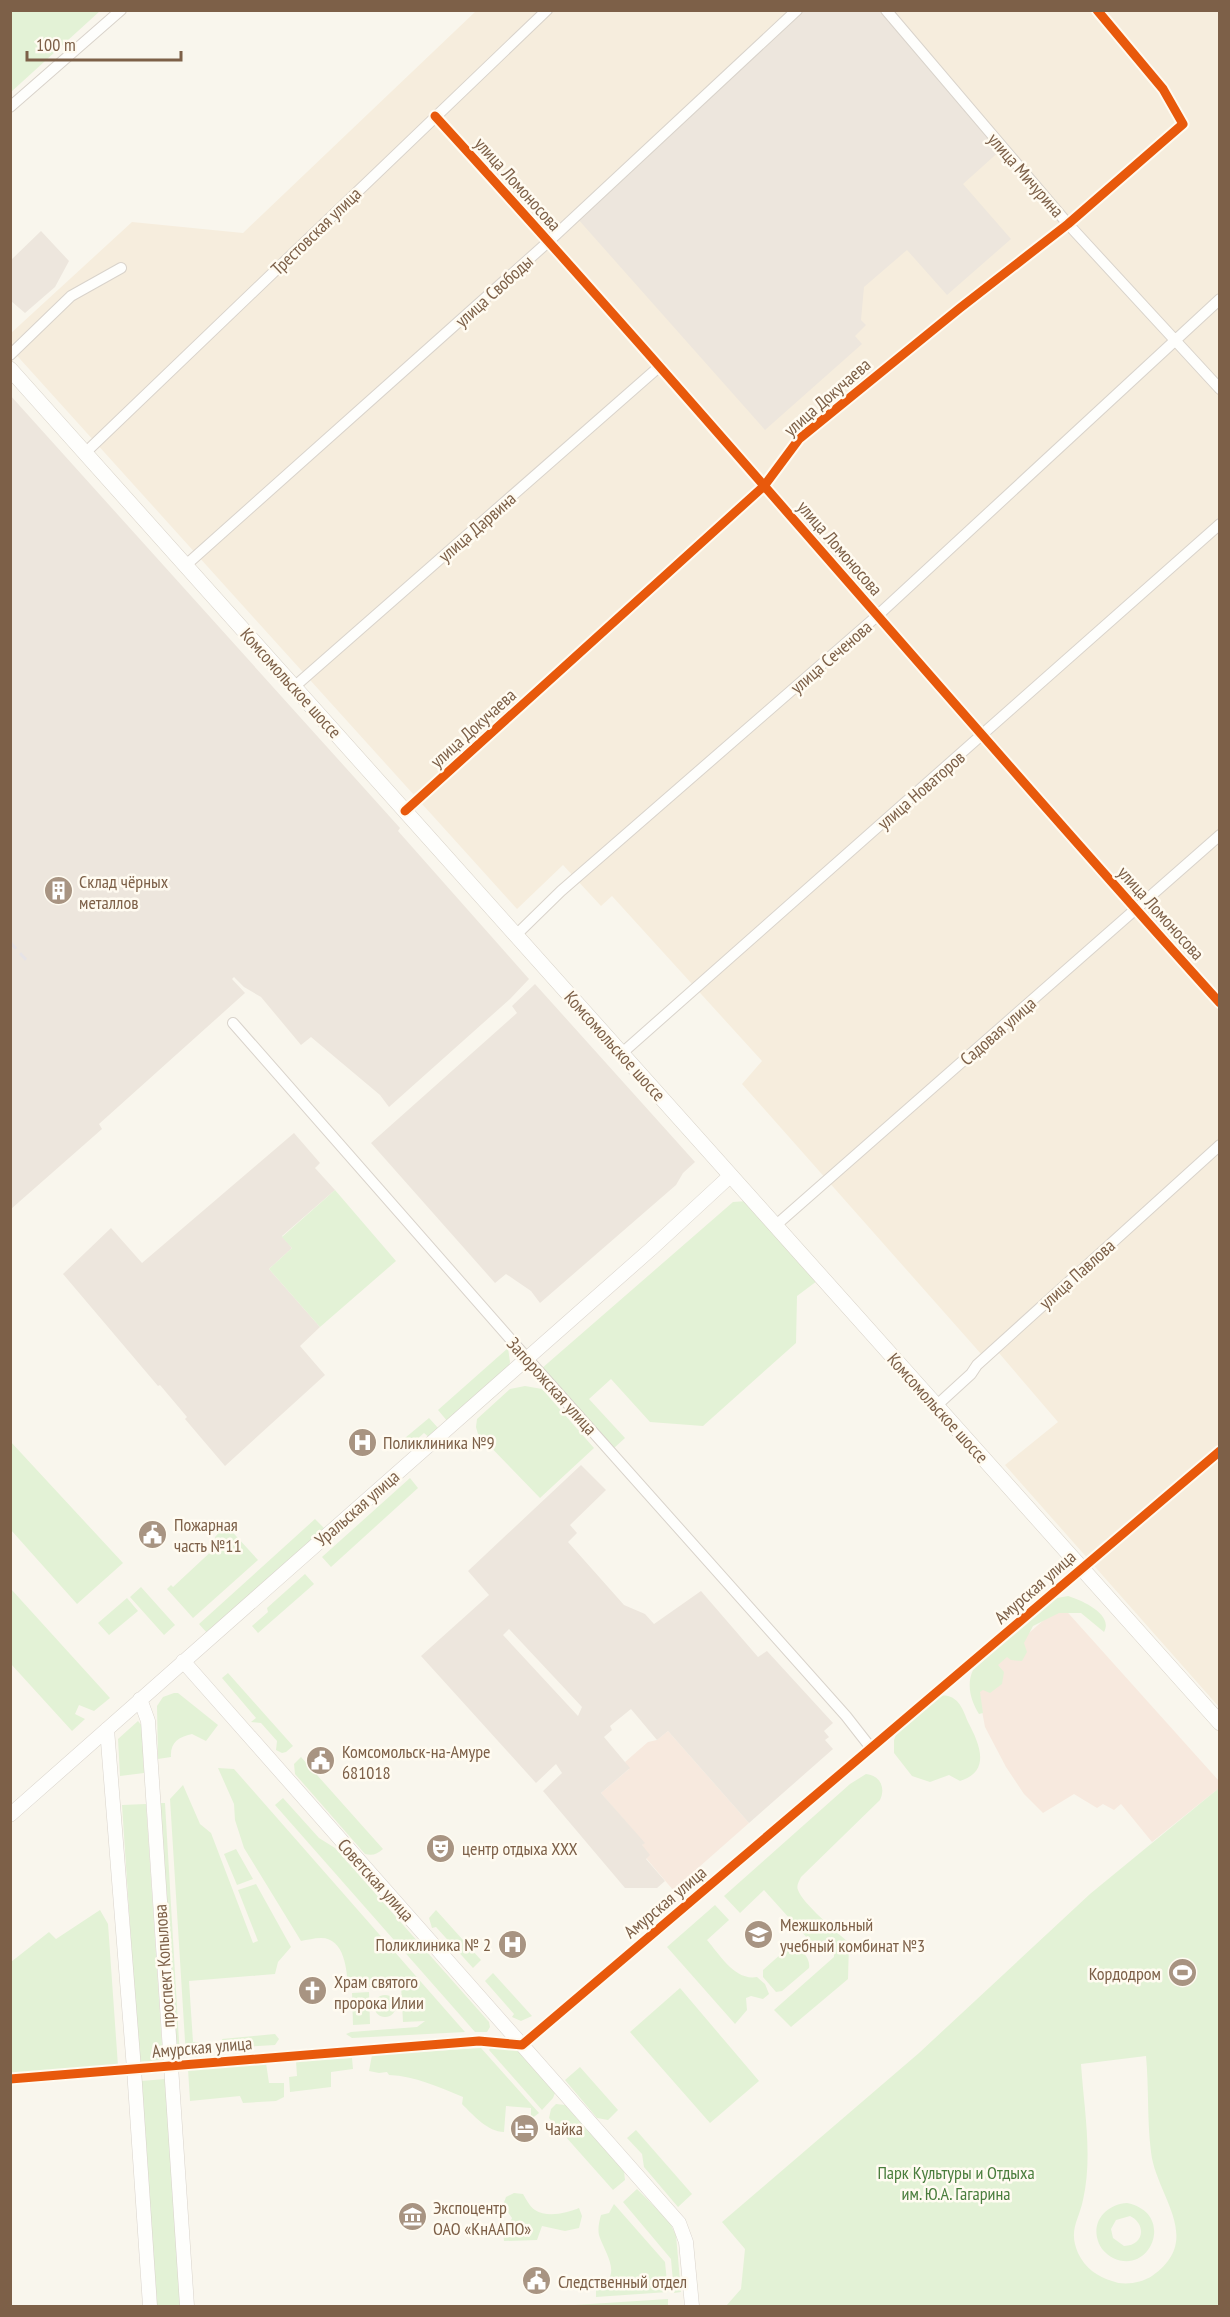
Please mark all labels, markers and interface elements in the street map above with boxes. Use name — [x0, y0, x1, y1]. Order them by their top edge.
scale bar — [27, 24, 182, 62]
text: 100 m — [36, 33, 76, 56]
street label: улица Мичурина — [983, 128, 1069, 222]
street label: улица Ломоносова — [470, 132, 566, 236]
street label: Трестовская улица — [266, 182, 366, 280]
street label: улица Свободы — [450, 250, 538, 332]
street label: улица Докучаева — [779, 353, 875, 441]
street label: улица Дарвина — [433, 487, 521, 567]
street label: улица Ломоносова — [792, 496, 888, 600]
street label: улица Сеченова — [786, 615, 876, 699]
street label: Комсомольское шоссе — [235, 623, 347, 743]
street label: улица Докучаева — [425, 683, 521, 773]
street label: улица Новаторов — [872, 746, 970, 834]
street label: улица Ломоносова — [1113, 861, 1209, 965]
place label: Склад чёрных металлов — [79, 870, 169, 914]
building icon: Склад чёрных металлов — [42, 875, 74, 907]
street label: Комсомольское шоссе — [559, 986, 671, 1106]
street label: Садовая улица — [955, 992, 1041, 1070]
street label: улица Павлова — [1034, 1234, 1120, 1314]
street label: Запорожская улица — [502, 1332, 602, 1440]
street label: Комсомольское шоссе — [882, 1348, 994, 1468]
hospital icon: Поликлиника №9 — [346, 1426, 378, 1458]
place label: Поликлиника №9 — [383, 1431, 495, 1454]
street label: Уральская улица — [310, 1465, 404, 1551]
place label: Пожарная часть №11 — [174, 1513, 241, 1557]
public building icon: Пожарная часть №11 — [137, 1518, 169, 1550]
street label: Амурская улица — [989, 1545, 1081, 1629]
place label: Комсомольск-на-Амуре 681018 — [342, 1740, 490, 1784]
public building icon: Комсомольск-на-Амуре 681018 — [305, 1745, 337, 1777]
theatre icon: центр отдыха ХХХ — [425, 1832, 457, 1864]
street label: Советская улица — [333, 1834, 419, 1926]
place label: центр отдыха ХХХ — [462, 1837, 578, 1860]
street label: Амурская улица — [619, 1861, 711, 1943]
street label: проспект Копылова — [148, 1903, 180, 2029]
place label: Межшкольный учебный комбинат №3 — [780, 1913, 925, 1957]
school or university icon: Межшкольный учебный комбинат №3 — [743, 1918, 775, 1950]
hospital icon: Поликлиника № 2 — [496, 1928, 528, 1960]
place label: Поликлиника № 2 — [376, 1933, 491, 1956]
sports icon: Кордодром — [1166, 1957, 1198, 1989]
place label: Кордодром — [1089, 1962, 1161, 1985]
place label: Храм святого пророка Илии — [334, 1970, 424, 2014]
church icon: Храм святого пророка Илии — [297, 1975, 329, 2007]
street label: Амурская улица — [151, 2031, 253, 2063]
hotel icon: Чайка — [508, 2112, 540, 2144]
place label: Чайка — [545, 2117, 583, 2140]
park label: Парк Культуры и Отдыха им. Ю.А. Гагарина — [877, 2161, 1035, 2205]
place label: Экспоцентр ОАО «КнААПО» — [433, 2196, 531, 2240]
museum icon: Экспоцентр ОАО «КнААПО» — [396, 2201, 428, 2233]
public building icon: Следственный отдел — [521, 2265, 553, 2297]
place label: Следственный отдел — [558, 2270, 687, 2293]

